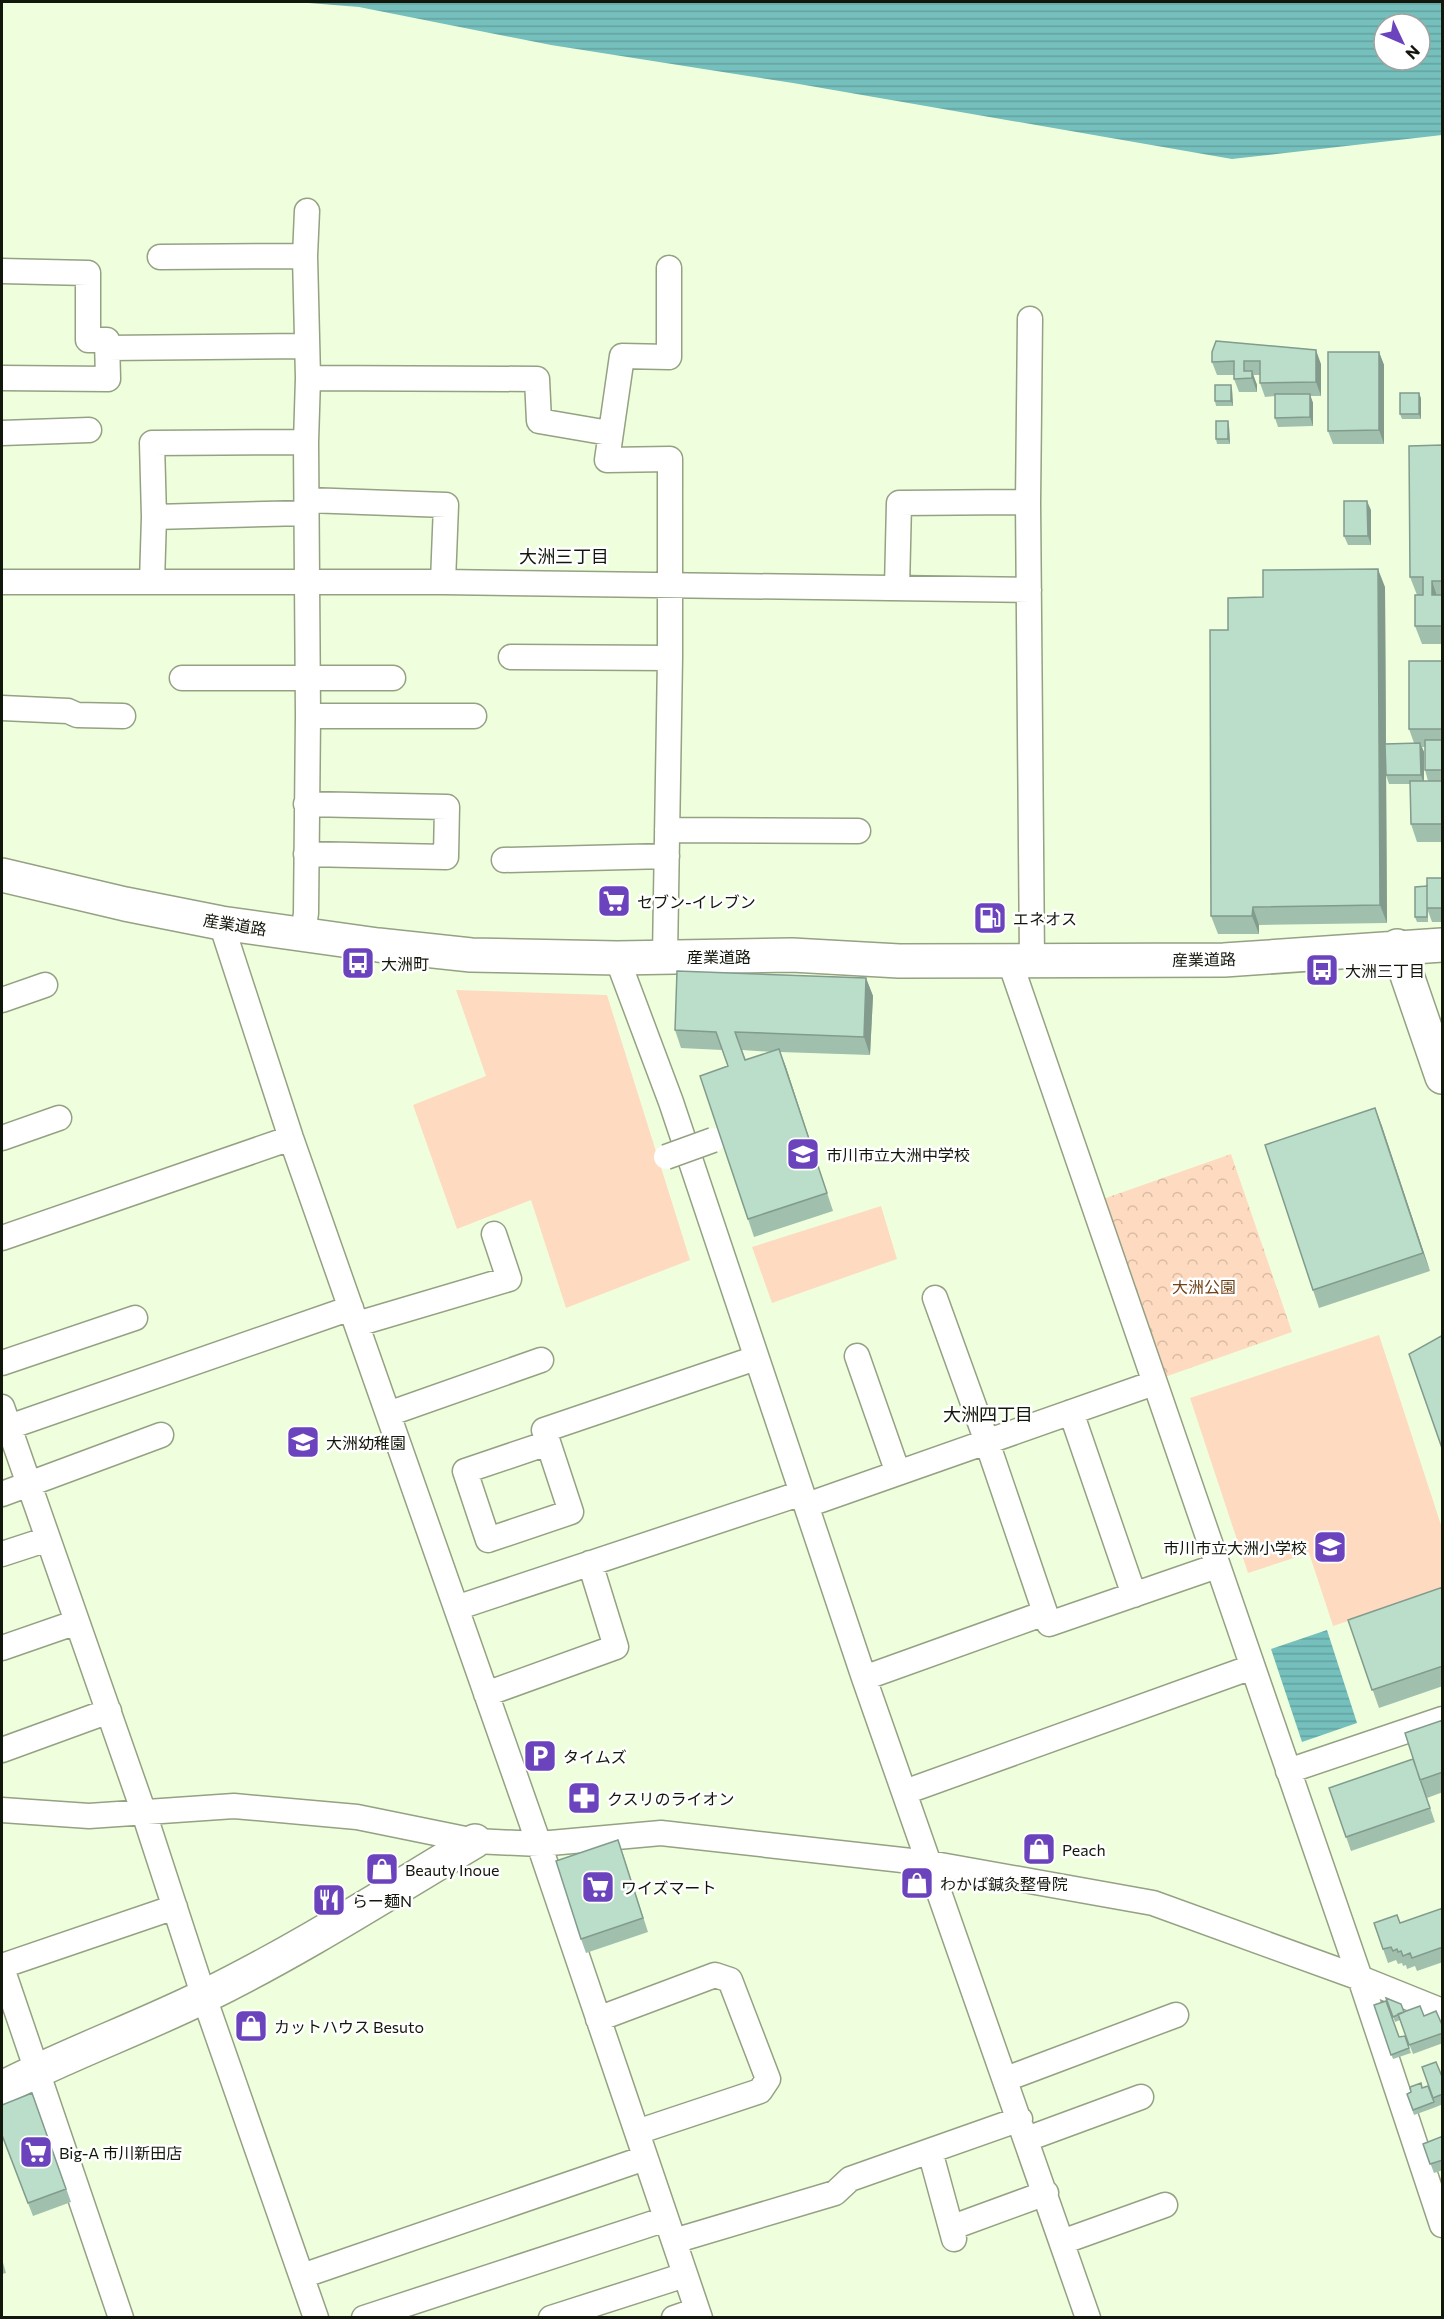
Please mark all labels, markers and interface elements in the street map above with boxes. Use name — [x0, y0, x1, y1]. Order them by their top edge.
north arrow — [1372, 12, 1432, 72]
text: N — [1402, 42, 1424, 64]
district label: 大洲三丁目 — [519, 545, 609, 567]
supermarket icon: セブン-イレブン — [596, 883, 632, 919]
place label: セブン-イレブン — [637, 892, 756, 911]
fuel station icon: エネオス — [972, 900, 1008, 936]
place label: エネオス — [1013, 909, 1077, 928]
street label: 産業道路 — [202, 910, 268, 938]
bus stop icon: 大洲町 — [340, 945, 376, 981]
street label: 産業道路 — [687, 947, 751, 966]
street label: 産業道路 — [1172, 949, 1236, 969]
bus stop icon: 大洲三丁目 — [1304, 952, 1340, 988]
place label: 大洲町 — [381, 954, 429, 973]
place label: 大洲三丁目 — [1345, 961, 1425, 980]
school or university icon: 市川市立大洲中学校 — [785, 1136, 821, 1172]
place label: 市川市立大洲中学校 — [826, 1145, 970, 1164]
park label: 大洲公園 — [1172, 1277, 1236, 1296]
district label: 大洲四丁目 — [943, 1403, 1033, 1425]
school or university icon: 大洲幼稚園 — [285, 1424, 321, 1460]
place label: 大洲幼稚園 — [326, 1433, 406, 1452]
school or university icon: 市川市立大洲小学校 — [1312, 1529, 1348, 1565]
place label: 市川市立大洲小学校 — [1163, 1538, 1307, 1557]
parking icon: タイムズ — [522, 1738, 558, 1774]
place label: タイムズ — [563, 1747, 627, 1766]
pharmacy icon: クスリのライオン — [566, 1780, 602, 1816]
place label: クスリのライオン — [607, 1789, 735, 1808]
shop icon: Peach — [1021, 1831, 1057, 1867]
place label: Peach — [1062, 1840, 1106, 1859]
shop icon: Beauty Inoue — [364, 1851, 400, 1887]
place label: Beauty Inoue — [405, 1860, 500, 1879]
shop icon: わかば鍼灸整骨院 — [899, 1865, 935, 1901]
supermarket icon: ワイズマート — [580, 1869, 616, 1905]
place label: わかば鍼灸整骨院 — [940, 1874, 1068, 1893]
place label: ワイズマート — [621, 1878, 717, 1897]
restaurant icon: らー麺N — [311, 1882, 347, 1918]
place label: らー麺N — [352, 1891, 412, 1910]
shop icon: カットハウス Besuto — [233, 2008, 269, 2044]
place label: カットハウス Besuto — [274, 2017, 424, 2036]
supermarket icon: Big-A 市川新田店 — [18, 2134, 54, 2170]
place label: Big-A 市川新田店 — [59, 2143, 182, 2162]

